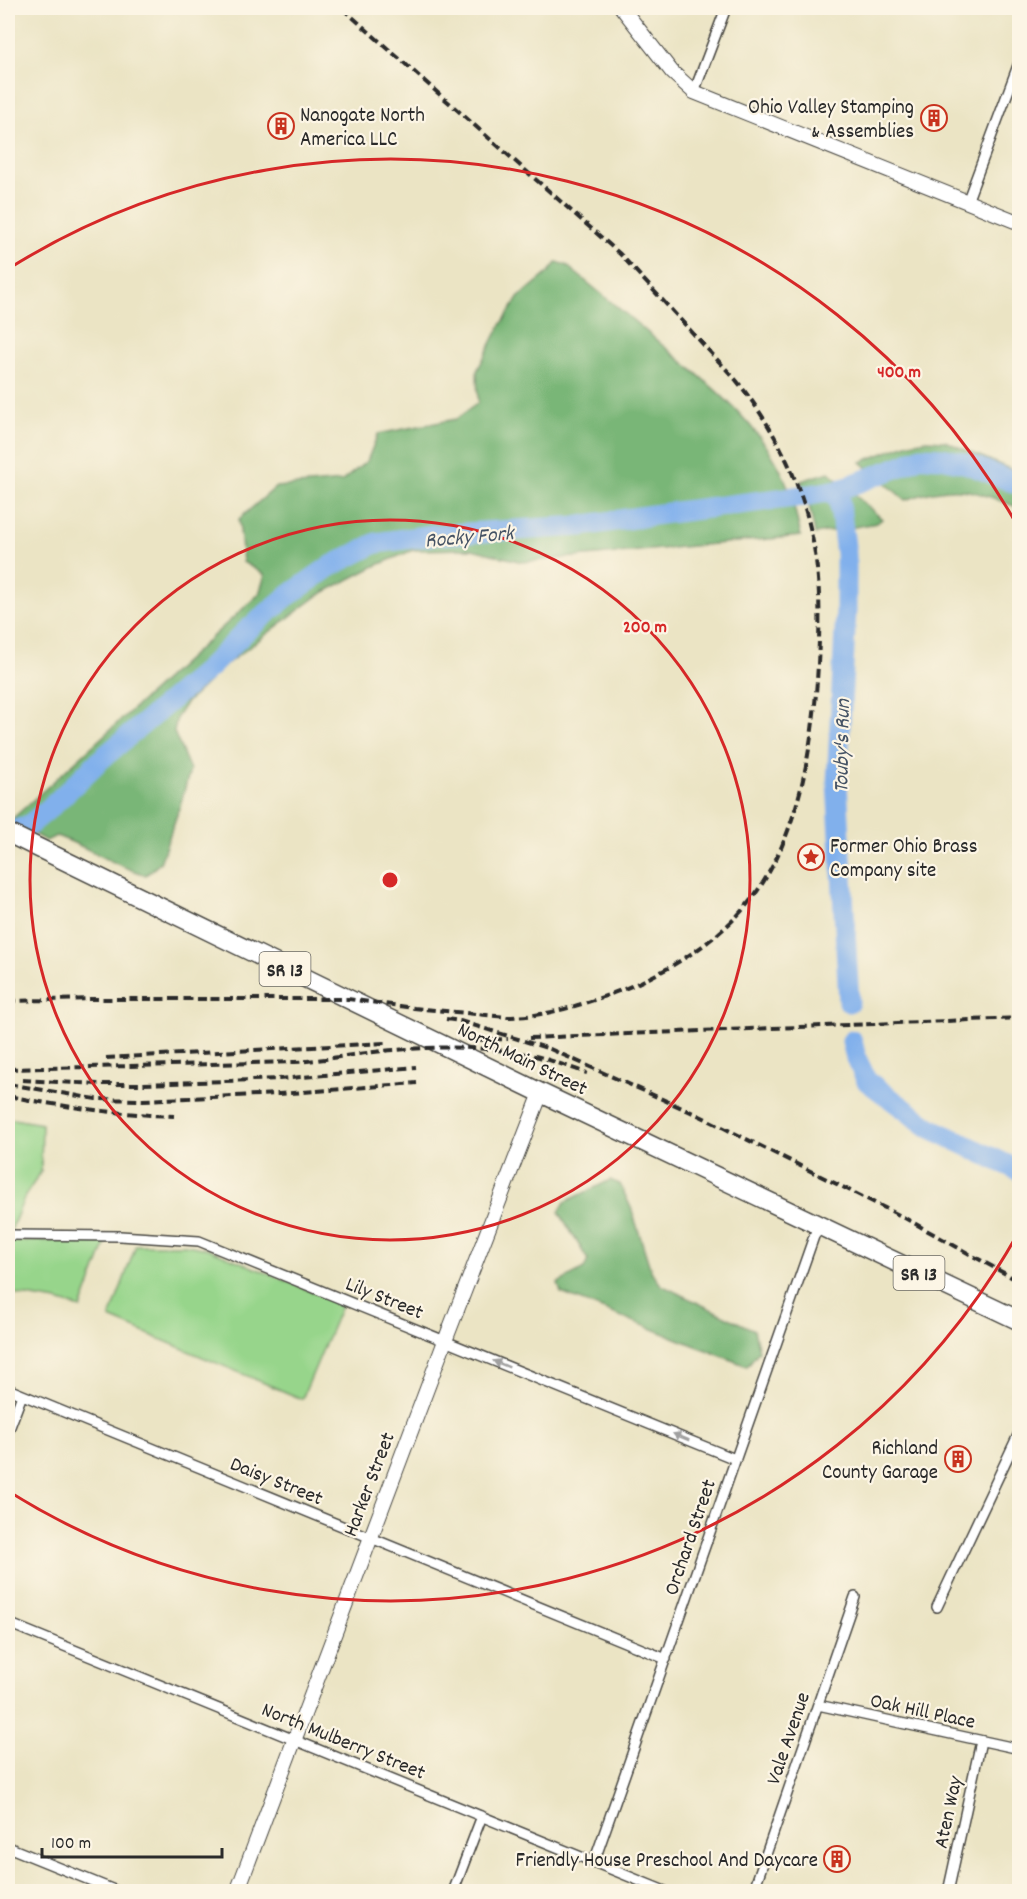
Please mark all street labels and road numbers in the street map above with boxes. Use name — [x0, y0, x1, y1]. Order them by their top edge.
road number: SR 13 — [260, 952, 310, 986]
street label: North Main Street — [452, 1016, 592, 1105]
road number: SR 13 — [894, 1256, 944, 1290]
street label: Lily Street — [340, 1271, 428, 1329]
street label: Harker Street — [337, 1428, 405, 1542]
street label: Daisy Street — [225, 1451, 327, 1515]
street label: Orchard Street — [658, 1476, 726, 1600]
street label: Oak Hill Place — [867, 1687, 978, 1739]
street label: Vale Avenue — [760, 1688, 820, 1789]
street label: North Mulberry Street — [256, 1696, 430, 1789]
street label: Aten Way — [928, 1773, 972, 1852]

